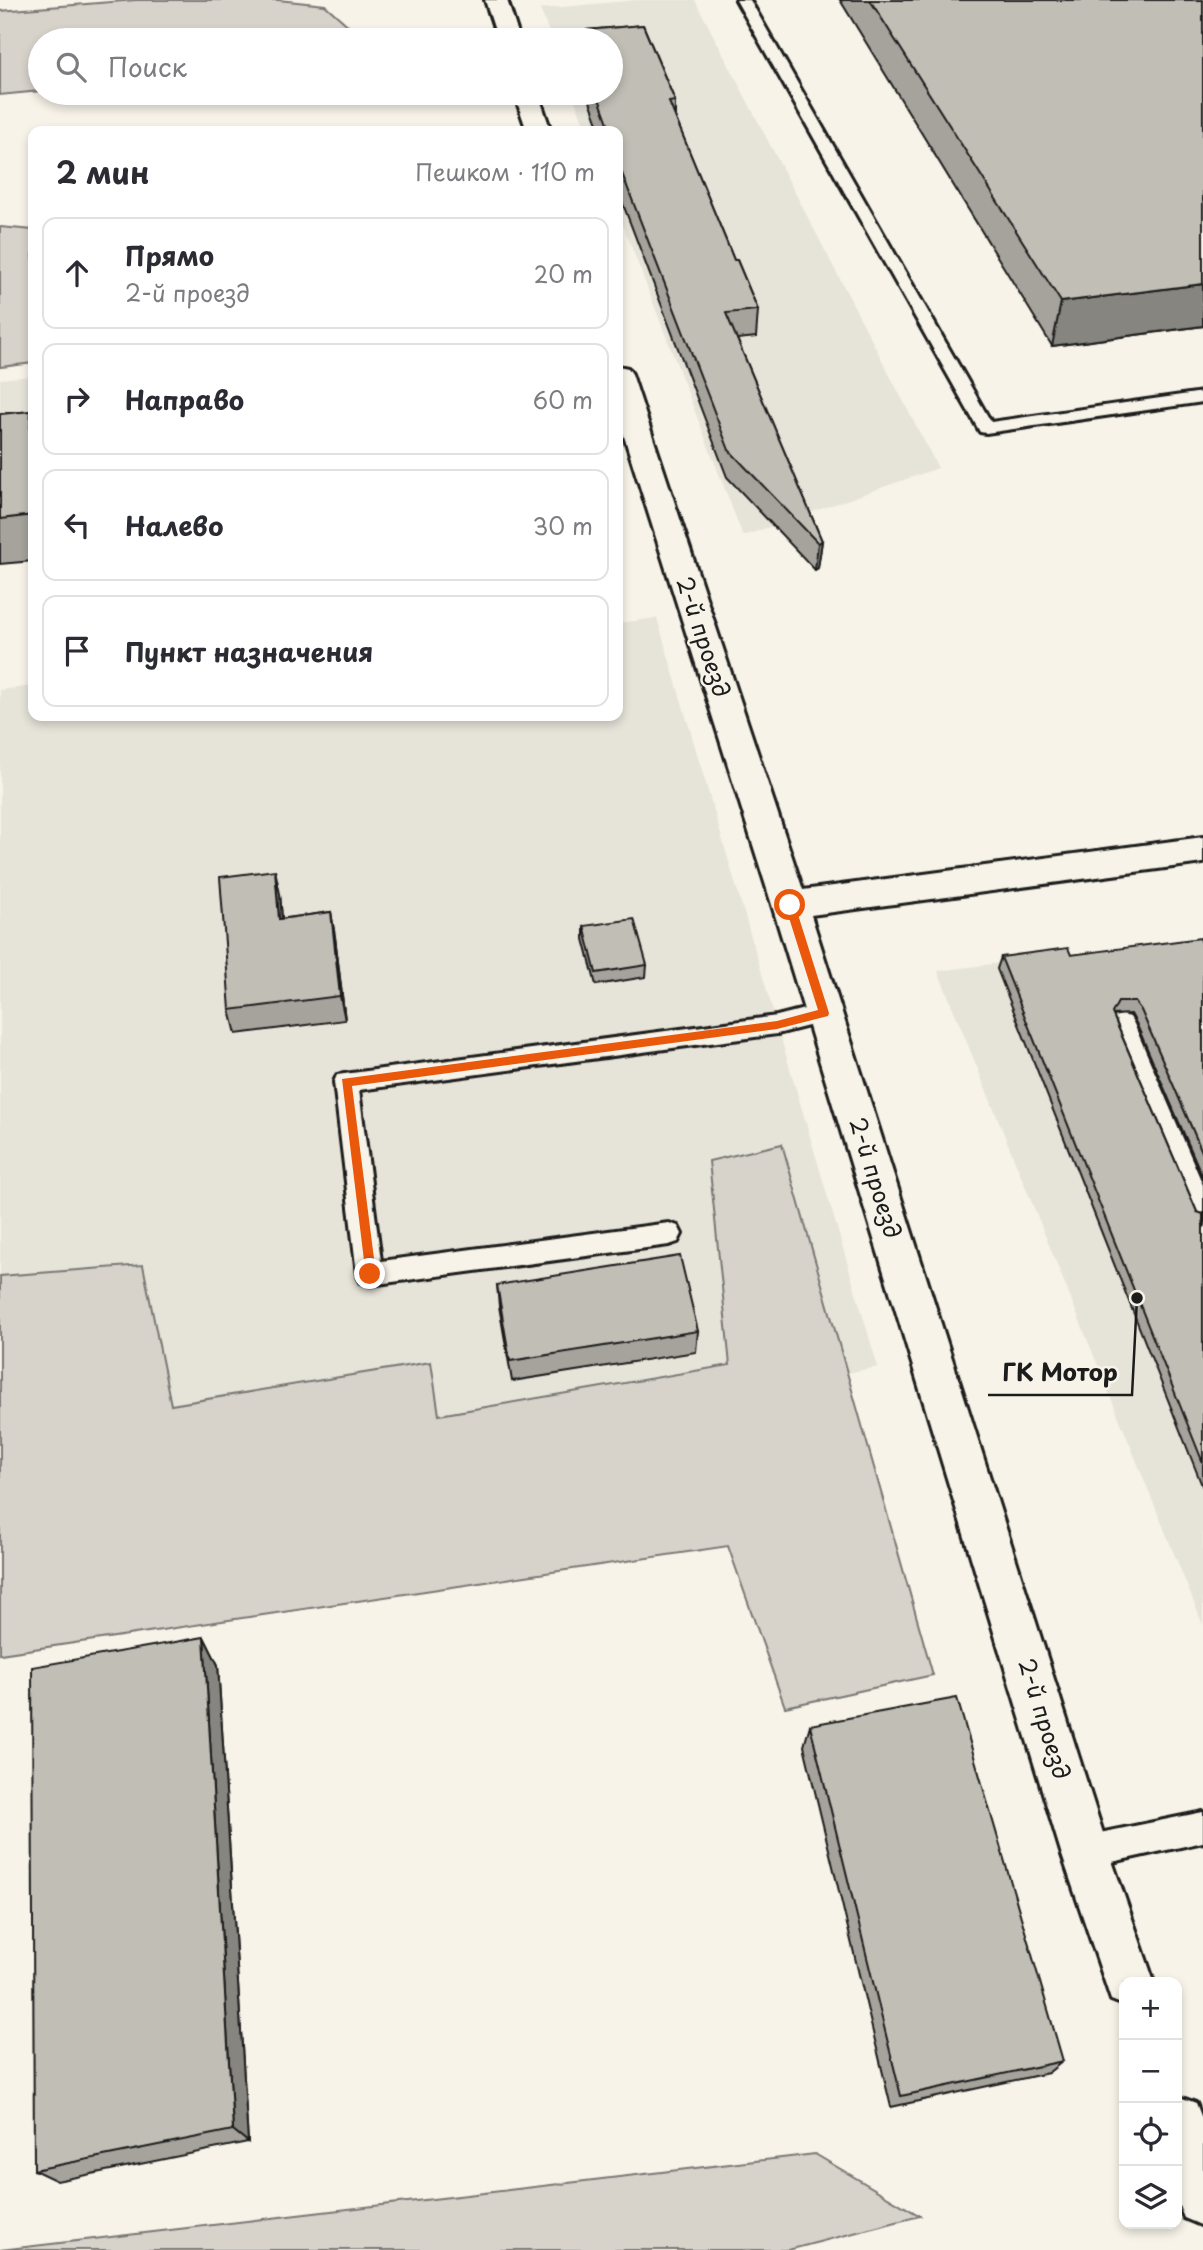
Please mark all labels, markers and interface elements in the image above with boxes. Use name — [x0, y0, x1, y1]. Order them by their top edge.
search box — [28, 28, 623, 105]
text: Поиск — [108, 47, 187, 86]
icon: search — [52, 48, 90, 86]
text: 2 мин — [56, 149, 150, 194]
text: Пешком · 110 m — [415, 154, 595, 189]
text: Прямо — [125, 236, 214, 275]
icon: ahead — [58, 254, 96, 292]
text: 20 m — [534, 256, 593, 291]
text: 2-й проезд — [125, 275, 250, 310]
icon: right — [58, 380, 96, 418]
text: Направо — [125, 380, 244, 419]
text: 60 m — [533, 382, 593, 417]
icon: left — [58, 506, 96, 544]
text: Налево — [125, 506, 223, 545]
text: 30 m — [532, 508, 593, 543]
street label: 2-й проезд — [668, 572, 740, 701]
icon: arrive — [58, 632, 96, 670]
text: Пункт назначения — [125, 632, 373, 671]
route start — [774, 889, 805, 920]
street label: 2-й проезд — [841, 1113, 911, 1242]
route end — [354, 1258, 385, 1289]
callout: ГК Мотор — [988, 1350, 1132, 1395]
text: ГК Мотор — [1002, 1353, 1118, 1389]
street label: 2-й проезд — [1010, 1654, 1080, 1783]
map controls — [1119, 1977, 1182, 2229]
button: + — [1119, 1977, 1182, 2040]
button: − — [1119, 2040, 1182, 2103]
button: locate — [1119, 2103, 1182, 2166]
button: layers — [1119, 2166, 1182, 2229]

